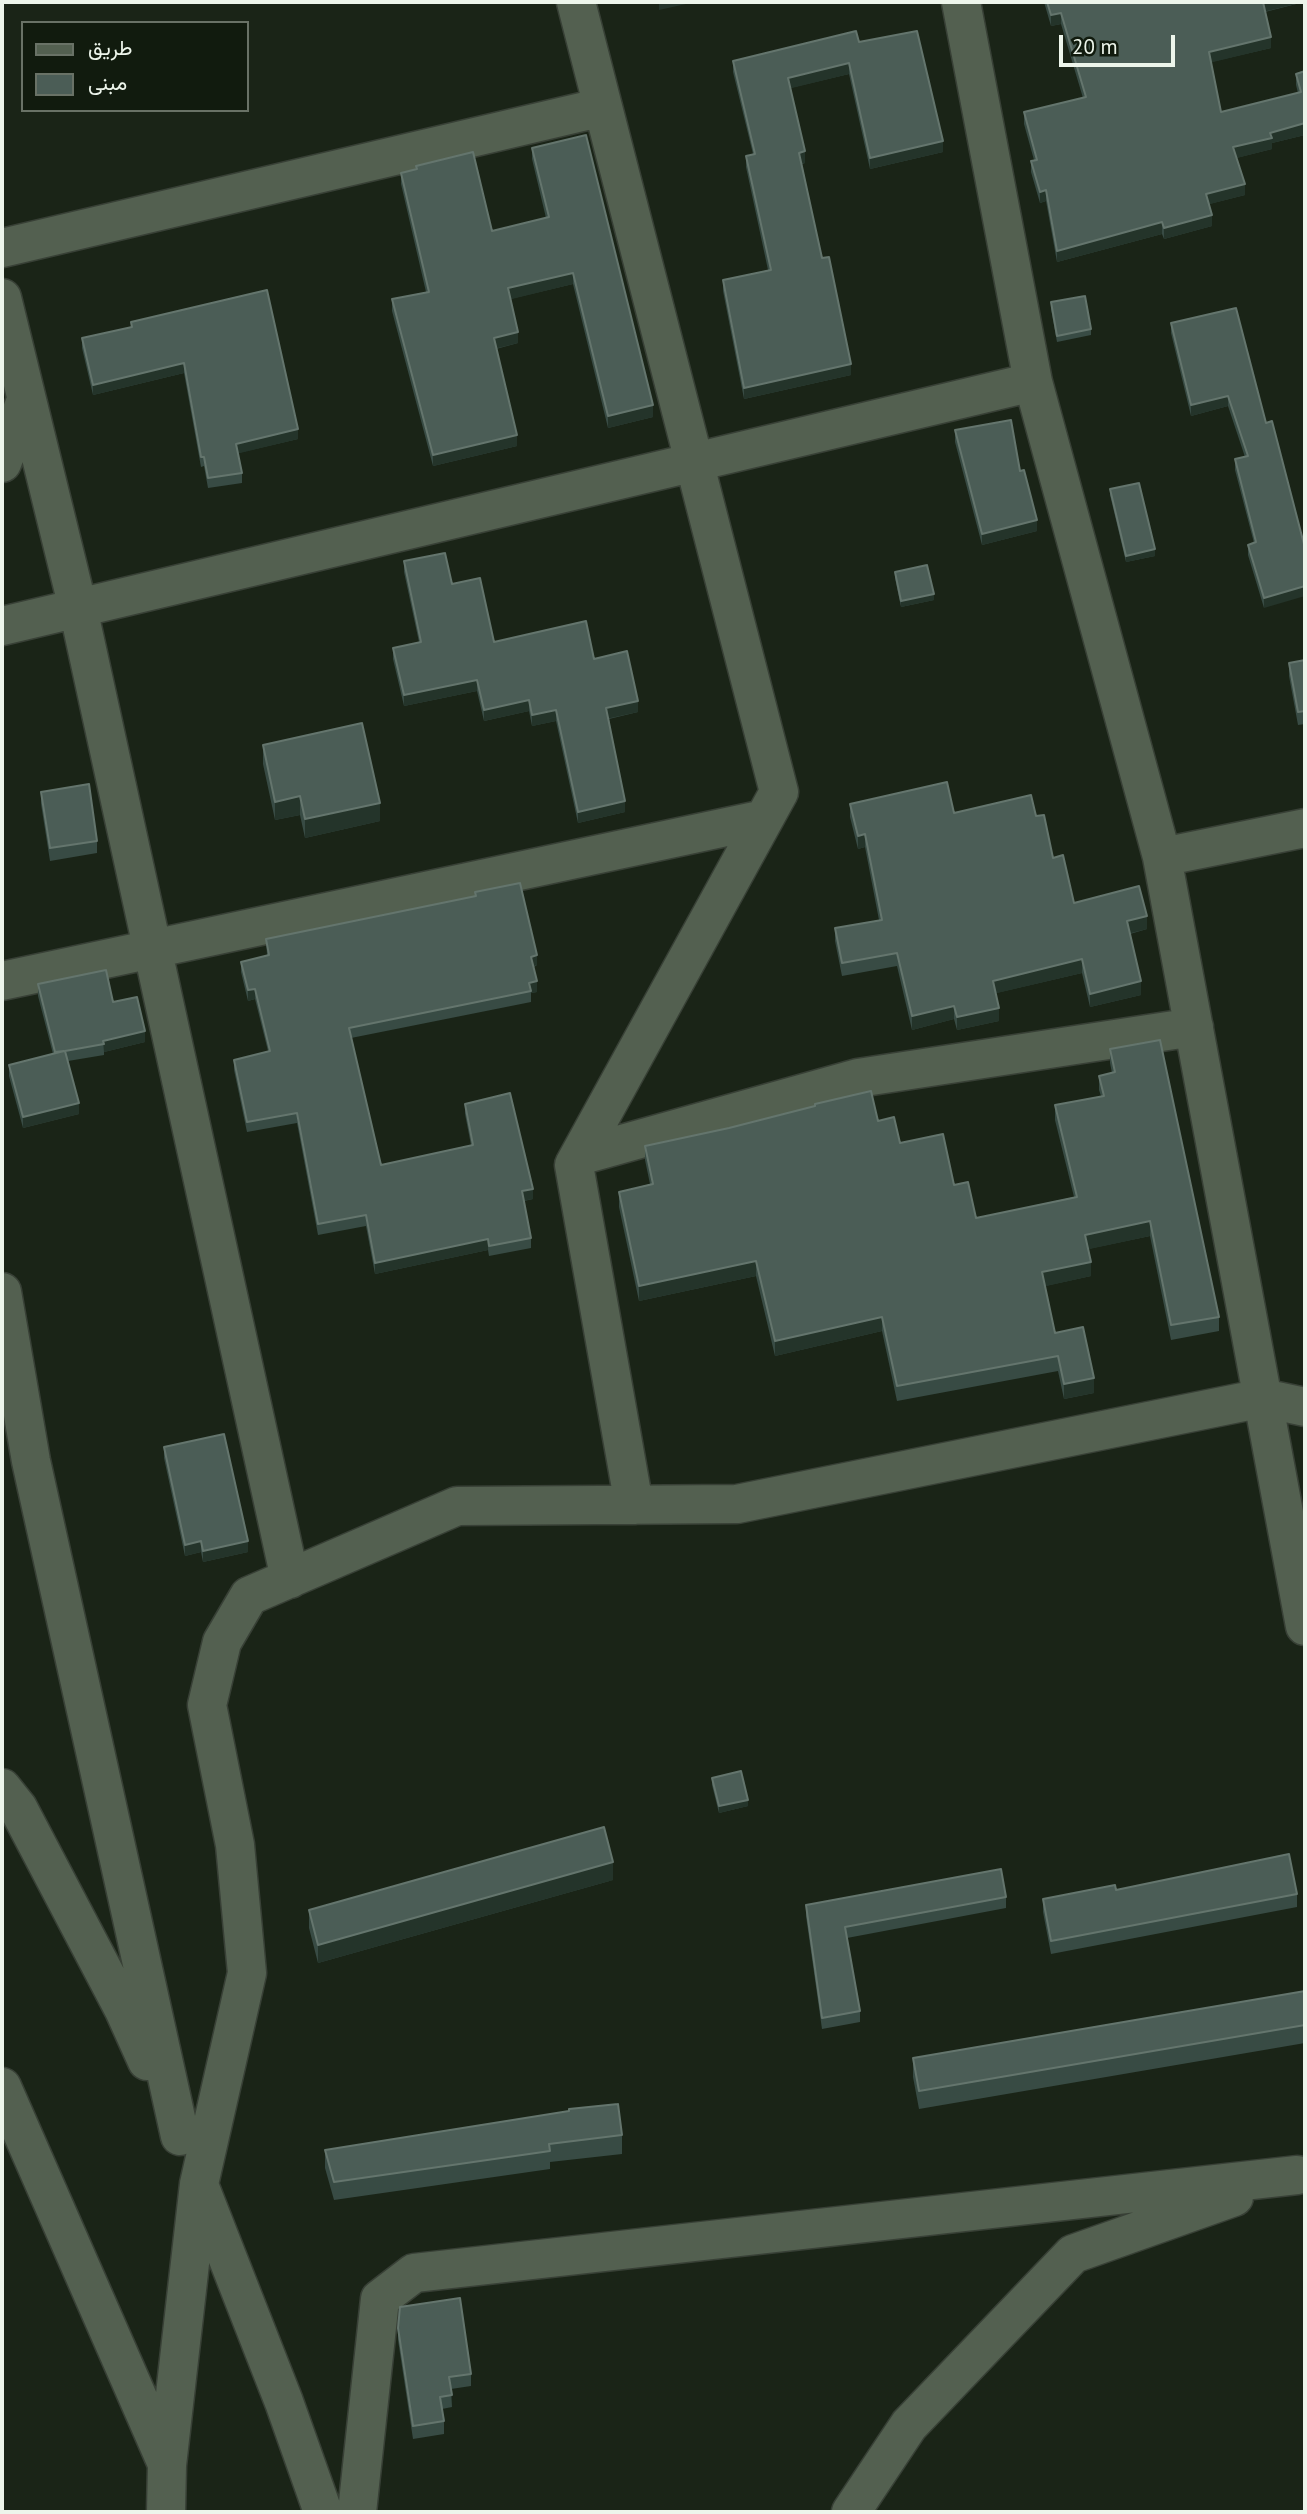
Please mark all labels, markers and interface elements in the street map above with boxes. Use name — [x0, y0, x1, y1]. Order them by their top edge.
legend — [21, 21, 248, 112]
scale bar — [1062, 21, 1178, 65]
text: 20 m — [1072, 33, 1118, 60]
text: طريق — [88, 34, 133, 61]
text: مبنى — [88, 69, 127, 96]

